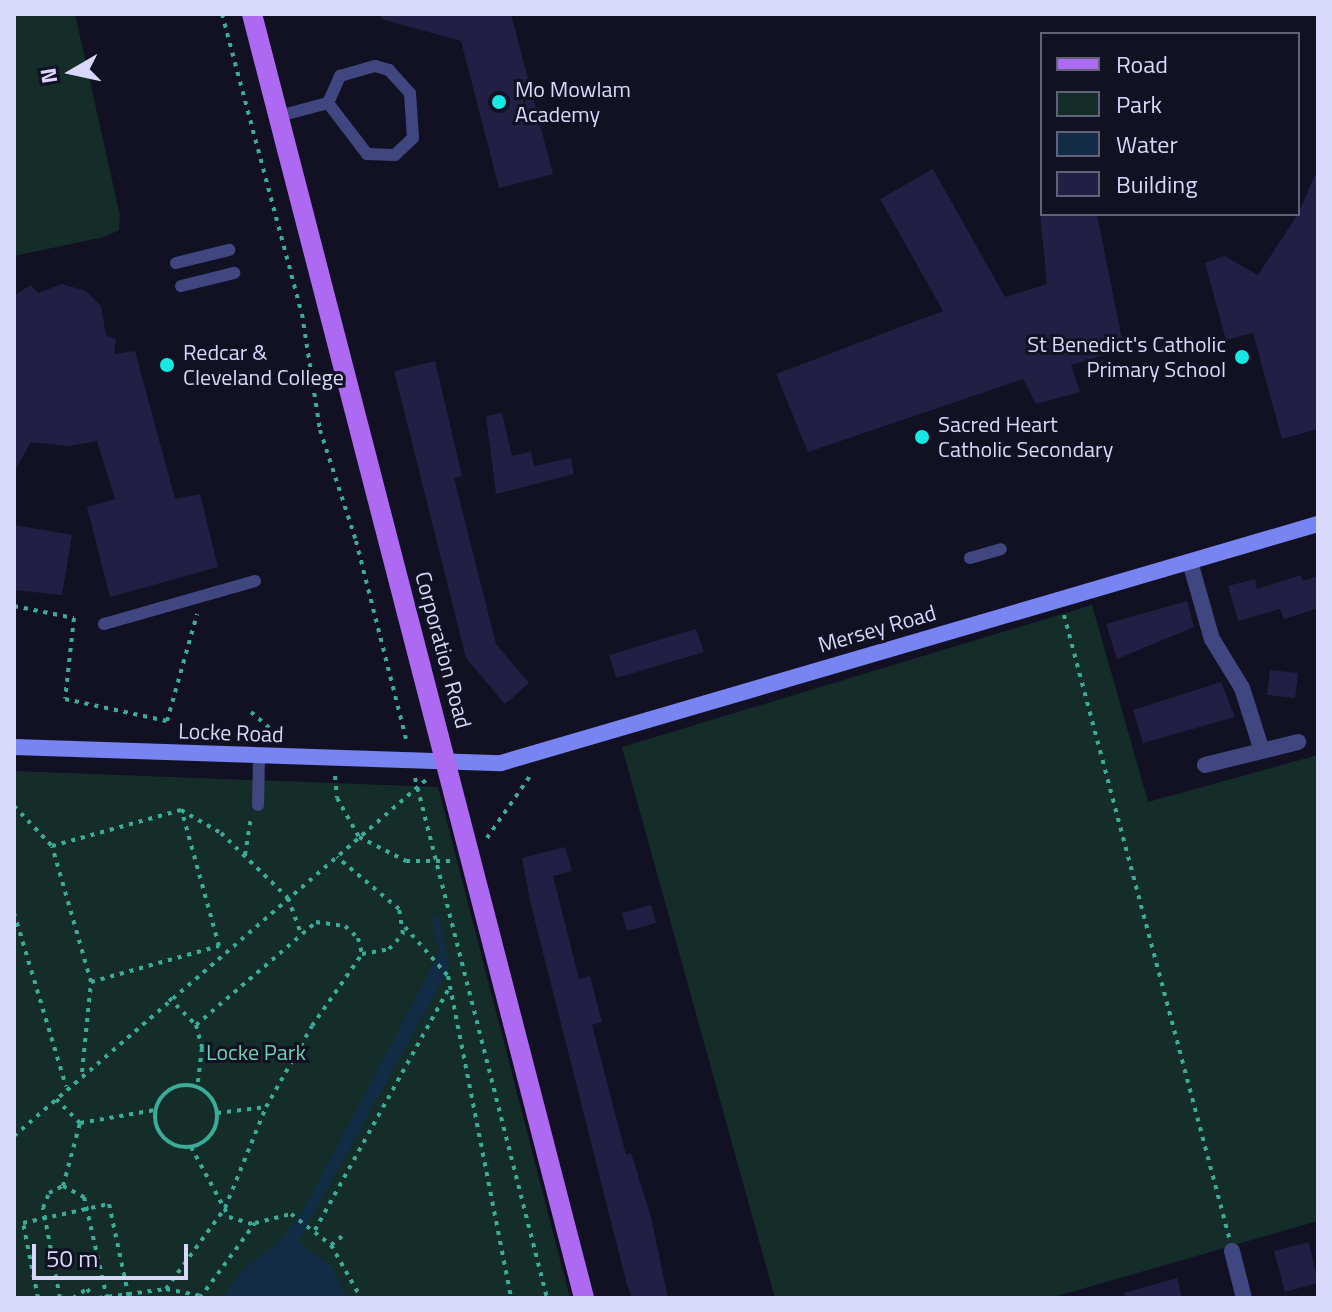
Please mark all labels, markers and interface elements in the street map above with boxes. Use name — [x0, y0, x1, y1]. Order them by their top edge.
north arrow — [32, 32, 112, 112]
legend — [1040, 32, 1300, 216]
text: Road — [1116, 46, 1168, 82]
text: N — [30, 66, 66, 86]
place label: Mo Mowlam Academy — [515, 76, 631, 128]
text: Park — [1116, 86, 1162, 122]
marker: Mo Mowlam Academy — [490, 93, 508, 111]
text: Water — [1116, 126, 1178, 162]
text: Building — [1116, 166, 1198, 202]
place label: St Benedict's Catholic Primary School — [1027, 331, 1226, 382]
place label: Redcar & Cleveland College — [183, 339, 344, 390]
marker: St Benedict's Catholic Primary School — [1233, 348, 1251, 366]
marker: Redcar & Cleveland College — [158, 356, 176, 374]
place label: Sacred Heart Catholic Secondary — [938, 411, 1113, 462]
marker: Sacred Heart Catholic Secondary — [913, 428, 931, 446]
street label: Corporation Road — [409, 569, 477, 731]
street label: Mersey Road — [815, 600, 939, 658]
street label: Locke Road — [178, 718, 284, 748]
park label: Locke Park — [206, 1040, 306, 1066]
scale bar — [36, 1228, 192, 1278]
text: 50 m — [46, 1240, 98, 1276]

